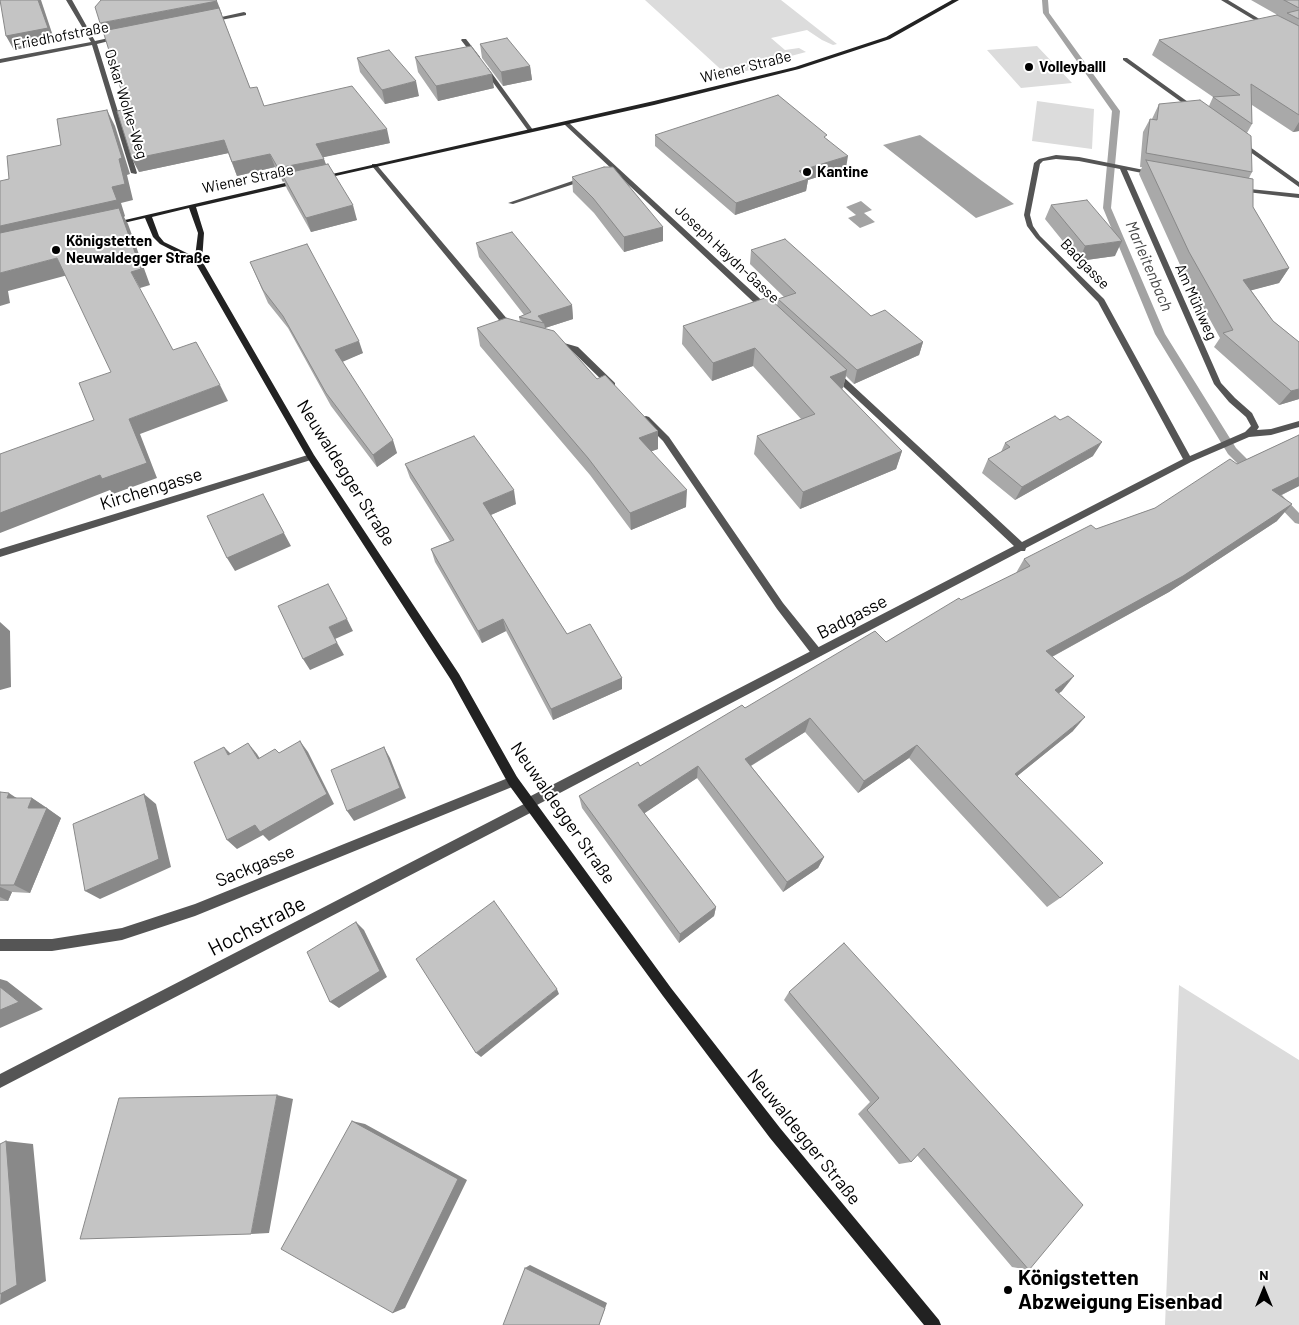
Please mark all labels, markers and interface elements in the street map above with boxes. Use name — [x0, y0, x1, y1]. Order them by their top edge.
street label: Friedhofstraße — [12, 18, 110, 54]
street label: Oskar Wolke-Weg — [101, 47, 151, 161]
street label: Wiener Straße — [699, 47, 793, 87]
place label: Volleyballl — [1039, 58, 1106, 76]
marker: Volleyballl — [1023, 61, 1035, 73]
street label: Wiener Straße — [201, 161, 295, 197]
place label: Kantine — [817, 163, 868, 181]
marker: Kantine — [801, 166, 813, 178]
street label: Joseph Haydn-Gasse — [671, 201, 783, 307]
water label: Marleitenbach — [1121, 218, 1177, 314]
place label: Königstetten Neuwaldegger Straße — [66, 232, 211, 267]
street label: Badgasse — [1057, 235, 1113, 293]
marker: Königstetten Neuwaldegger Straße — [50, 244, 62, 256]
street label: Am Mühlweg — [1171, 261, 1221, 343]
street label: Neuwaldegger Straße — [292, 396, 400, 550]
street label: Kirchengasse — [97, 463, 205, 515]
street label: Badgasse — [813, 590, 891, 644]
street label: Neuwaldegger Straße — [506, 738, 620, 888]
street label: Sackgasse — [212, 840, 298, 892]
street label: Hochstraße — [204, 891, 310, 961]
street label: Neuwaldegger Straße — [743, 1065, 865, 1209]
place label: Königstetten Abzweigung Eisenbad — [1018, 1265, 1223, 1315]
north arrow — [1239, 1265, 1289, 1315]
text: N — [1259, 1266, 1269, 1283]
marker: Königstetten Abzweigung Eisenbad — [1002, 1284, 1014, 1296]

